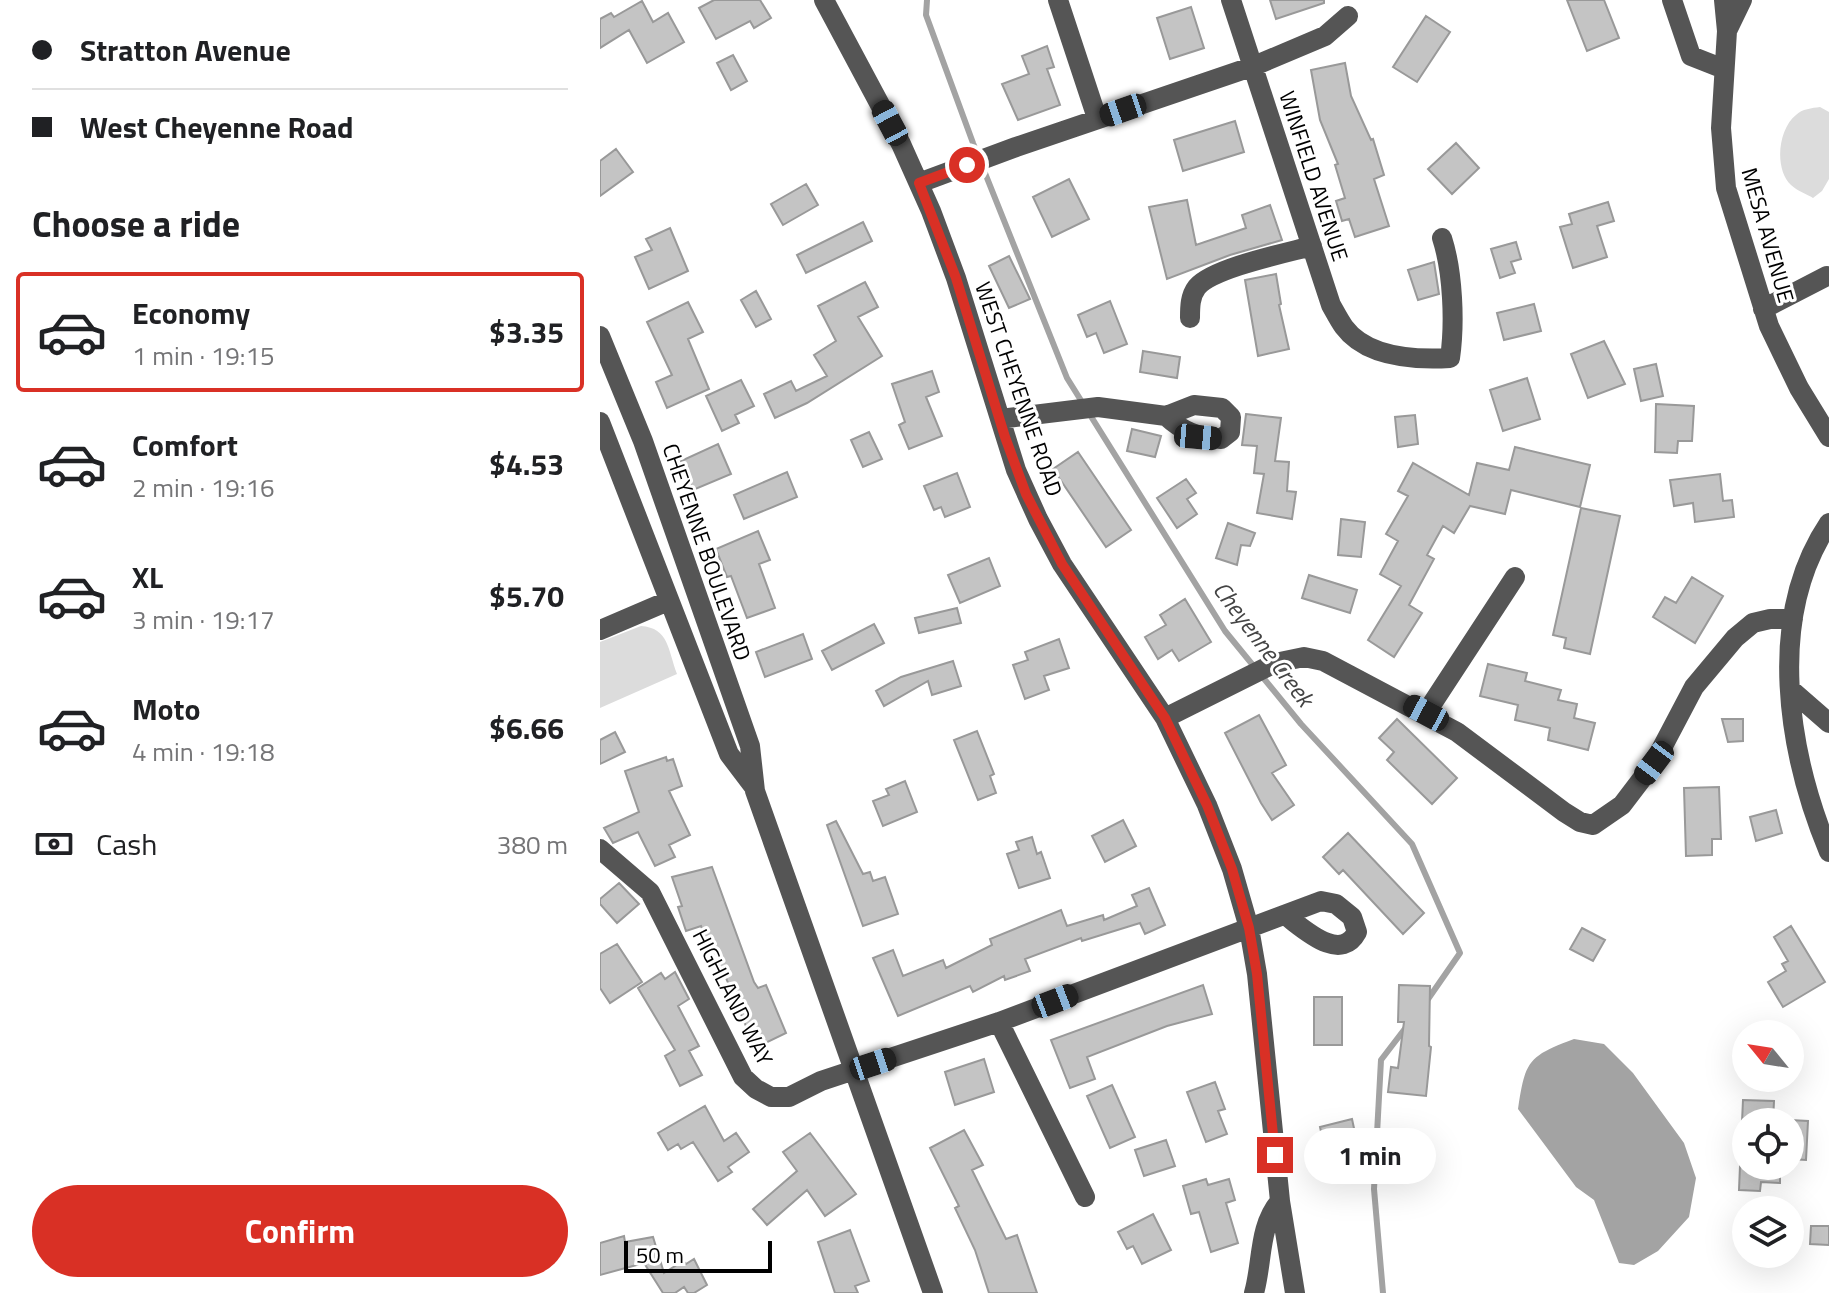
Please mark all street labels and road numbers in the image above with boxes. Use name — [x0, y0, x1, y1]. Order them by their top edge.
street label: WINFIELD AVENUE — [1270, 86, 1358, 266]
street label: MESA AVENUE — [1733, 164, 1803, 306]
street label: WEST CHEYENNE ROAD — [966, 277, 1072, 501]
street label: CHEYENNE BOULEVARD — [654, 439, 760, 665]
street label: HIGHLAND WAY — [684, 923, 782, 1071]

